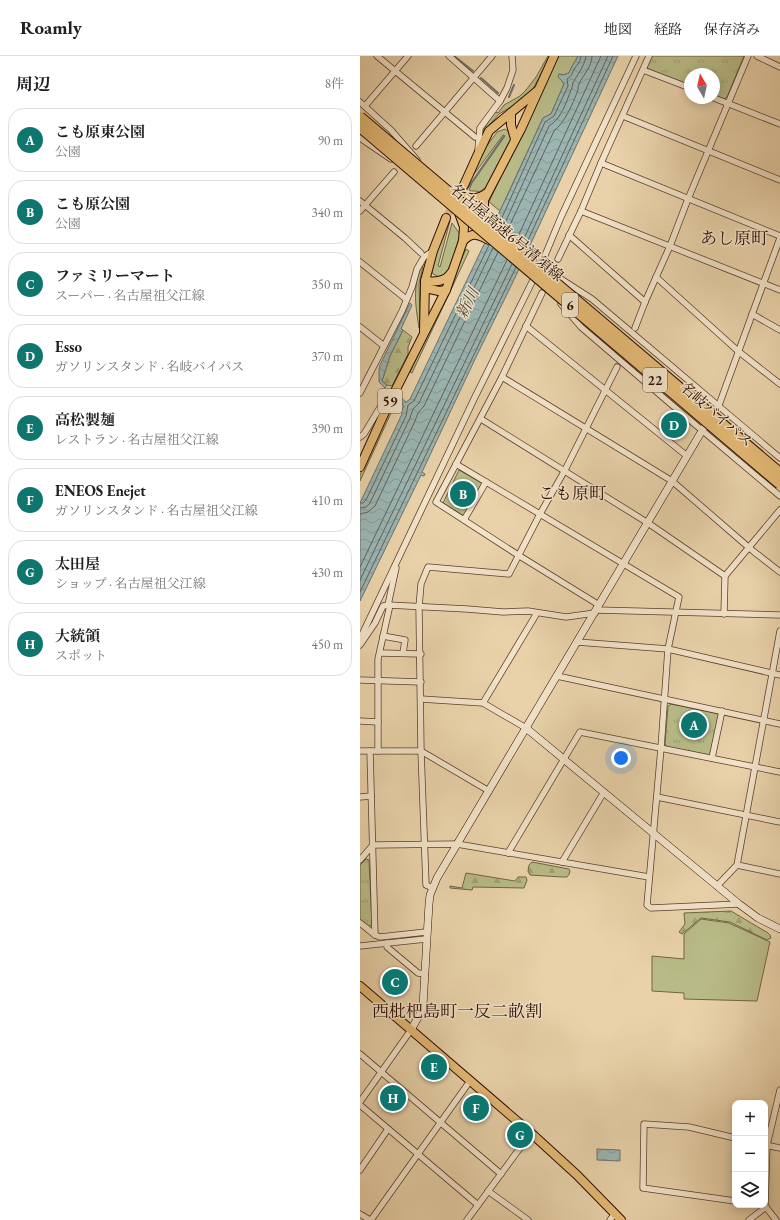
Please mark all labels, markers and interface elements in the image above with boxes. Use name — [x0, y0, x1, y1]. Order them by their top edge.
text: Roamly — [20, 15, 82, 40]
text: 地図 — [604, 20, 632, 38]
text: 経路 — [654, 20, 682, 38]
text: 保存済み — [704, 20, 760, 38]
north arrow — [684, 68, 720, 104]
text: 周辺 — [16, 73, 50, 95]
text: 8件 — [325, 75, 344, 92]
text: こも原東公園 — [55, 122, 145, 141]
text: A — [25, 132, 35, 149]
text: 90 m — [318, 132, 343, 149]
text: 公園 — [55, 143, 81, 160]
street label: 名古屋高速6号清須線 — [446, 179, 568, 285]
text: こも原公園 — [55, 194, 130, 213]
text: B — [26, 204, 34, 221]
text: 340 m — [312, 204, 343, 221]
text: 公園 — [55, 215, 81, 232]
district label: あし原町 — [700, 227, 768, 249]
text: ファミリーマート — [55, 266, 175, 285]
text: C — [25, 276, 35, 293]
text: 350 m — [312, 276, 343, 293]
water label: 新川 — [451, 282, 484, 322]
text: スーパー · 名古屋祖父江線 — [55, 287, 205, 304]
road number: 6 — [562, 293, 578, 317]
text: Esso — [55, 337, 82, 356]
text: D — [25, 348, 35, 365]
text: 370 m — [312, 348, 343, 365]
text: ガソリンスタンド · 名岐バイパス — [55, 358, 244, 375]
road number: 22 — [643, 368, 667, 392]
street label: 名岐バイパス — [677, 377, 757, 451]
road number: 59 — [378, 389, 402, 413]
text: 高松製麺 — [55, 410, 115, 429]
pin: D — [661, 410, 687, 440]
text: E — [26, 420, 34, 437]
text: 390 m — [312, 420, 343, 437]
text: レストラン · 名古屋祖父江線 — [55, 431, 218, 448]
pin: B — [450, 479, 476, 509]
text: ENEOS Enejet — [55, 481, 146, 500]
district label: こも原町 — [538, 482, 606, 504]
text: F — [26, 492, 34, 509]
text: 410 m — [312, 492, 343, 509]
text: ガソリンスタンド · 名古屋祖父江線 — [55, 502, 257, 519]
text: 太田屋 — [55, 554, 100, 573]
text: G — [25, 564, 35, 581]
text: 430 m — [312, 564, 343, 581]
text: ショップ · 名古屋祖父江線 — [55, 575, 206, 592]
text: 大統領 — [55, 626, 100, 645]
text: H — [25, 636, 35, 653]
text: 450 m — [312, 636, 343, 653]
text: スポット — [55, 647, 107, 664]
pin: A — [681, 710, 707, 740]
your location — [611, 748, 631, 768]
pin: C — [382, 967, 408, 997]
district label: 西枇杷島町一反二畝割 — [372, 1000, 542, 1022]
pin: E — [421, 1052, 447, 1082]
pin: H — [380, 1083, 406, 1113]
pin: F — [463, 1093, 489, 1123]
map controls — [732, 1100, 768, 1208]
button: + — [732, 1100, 768, 1136]
pin: G — [507, 1120, 533, 1150]
button: − — [732, 1136, 768, 1172]
button: layers — [732, 1172, 768, 1208]

